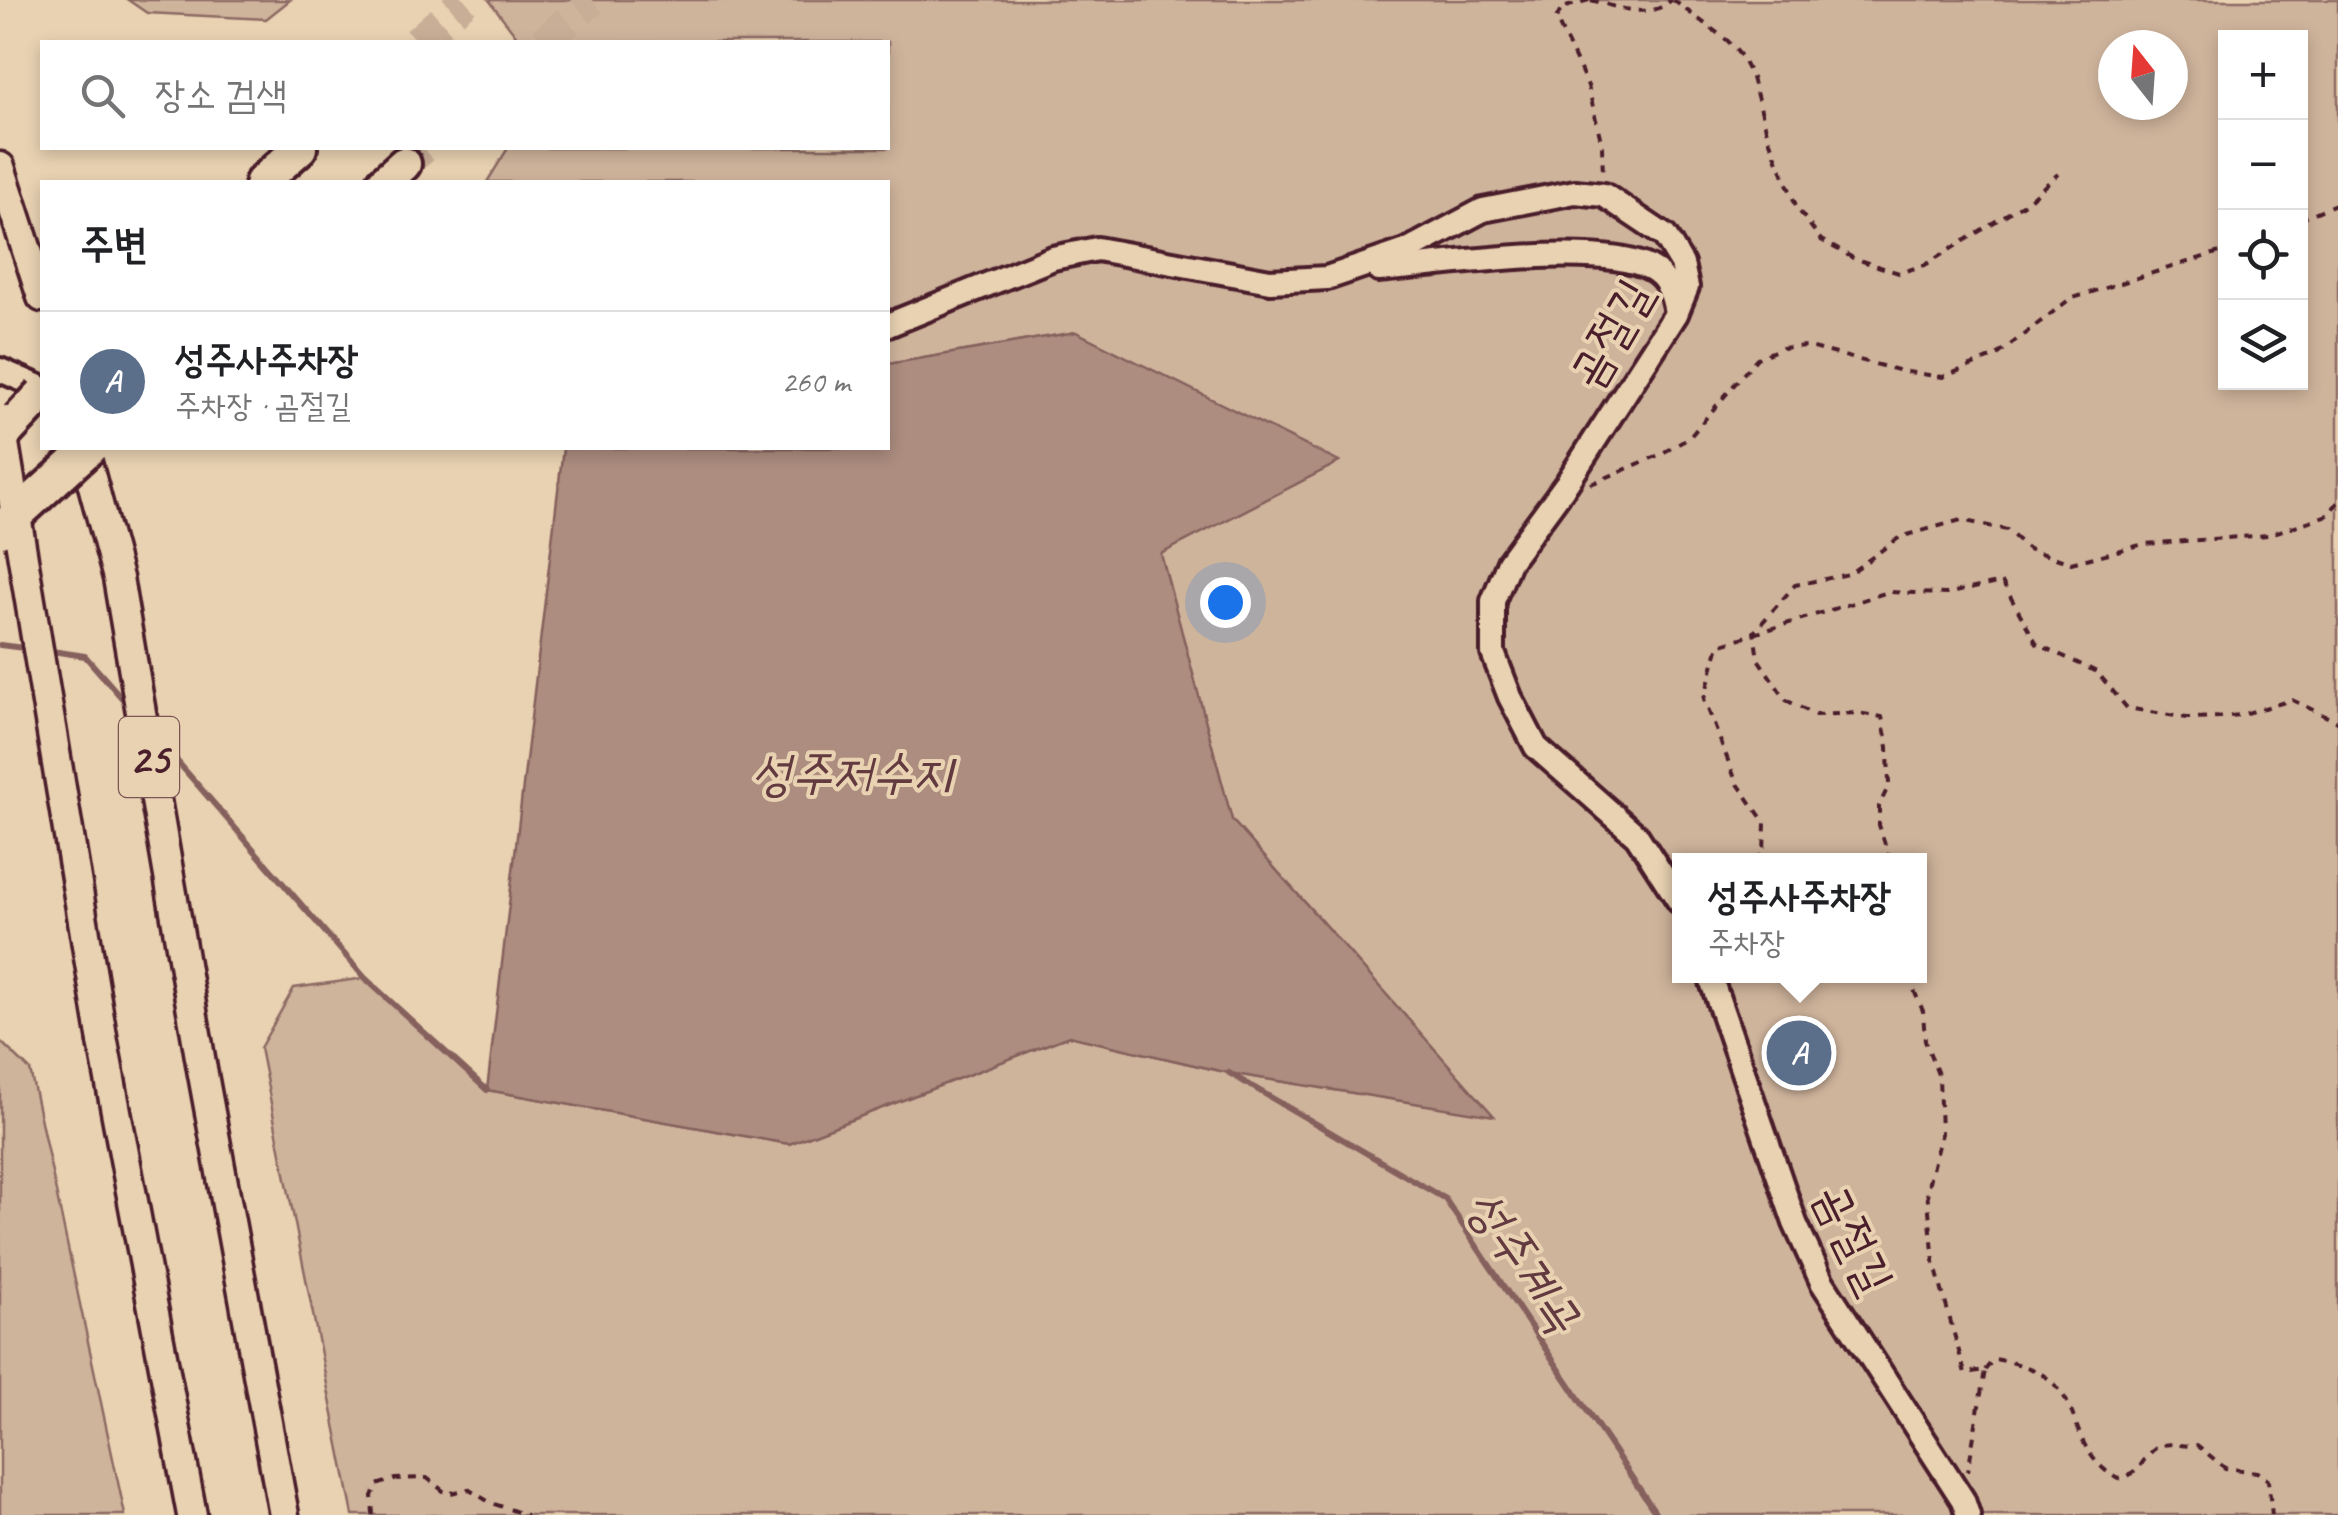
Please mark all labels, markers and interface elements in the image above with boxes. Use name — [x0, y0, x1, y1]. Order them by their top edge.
north arrow — [2098, 30, 2188, 120]
map controls — [2218, 30, 2308, 390]
button: + — [2218, 30, 2308, 120]
search box — [40, 40, 890, 150]
icon: search — [75, 68, 130, 123]
text: 장소 검색 — [155, 71, 287, 118]
button: − — [2218, 120, 2308, 210]
button: locate — [2218, 210, 2308, 300]
text: 주변 — [80, 218, 148, 271]
street label: 곰절길 — [1555, 268, 1665, 399]
button: layers — [2218, 300, 2308, 390]
text: 성주사주차장 — [175, 336, 358, 383]
text: A — [104, 361, 121, 402]
text: 260 m — [781, 361, 850, 402]
text: 주차장 · 곰절길 — [175, 385, 351, 426]
your location — [1200, 577, 1251, 628]
road number: 25 — [119, 717, 179, 797]
water label: 성주저수지 — [751, 742, 957, 805]
popup — [1672, 853, 1927, 983]
text: 성주사주차장 — [1708, 873, 1891, 920]
text: 주차장 — [1708, 922, 1785, 963]
pin: A — [1766, 1016, 1832, 1090]
street label: 곰절길 — [1802, 1173, 1906, 1304]
water label: 성주계곡 — [1452, 1177, 1596, 1345]

